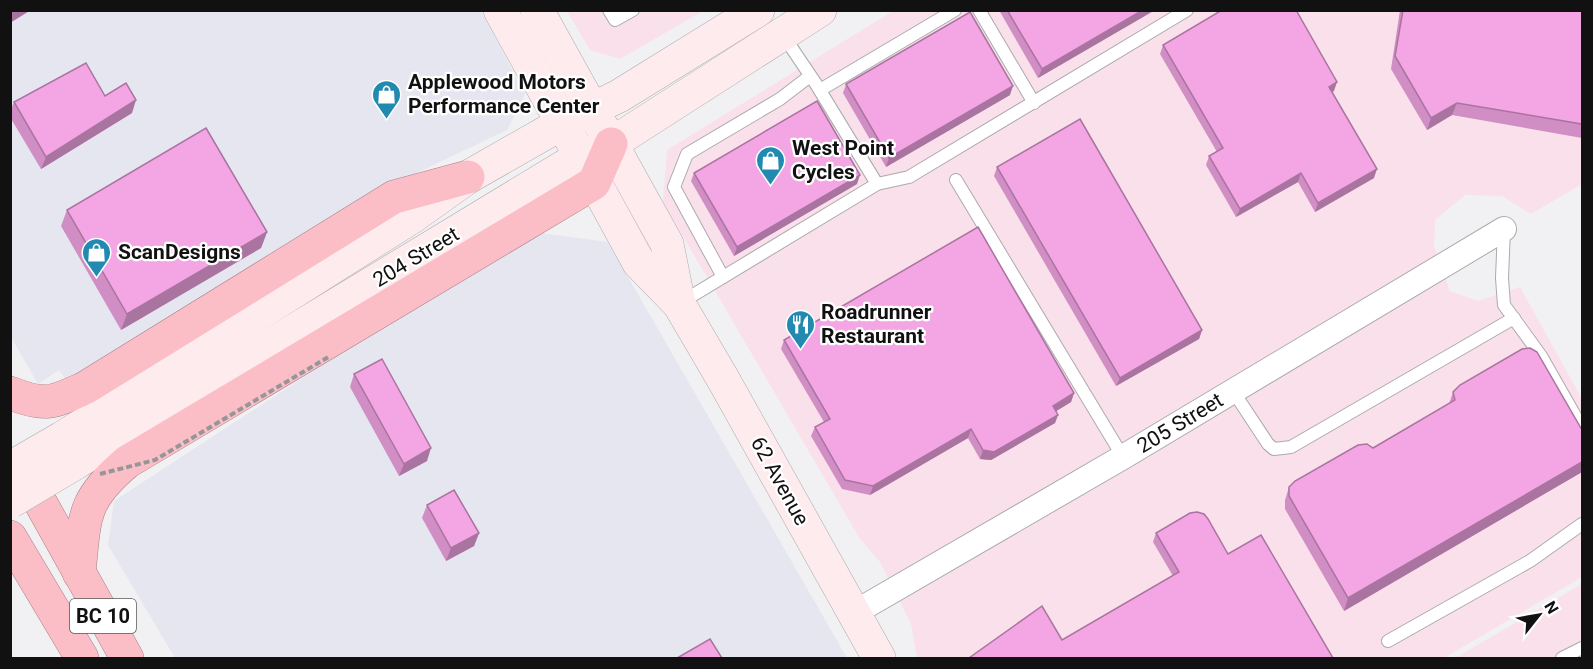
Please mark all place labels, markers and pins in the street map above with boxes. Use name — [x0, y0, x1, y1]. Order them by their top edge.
place label: Applewood Motors Performance Center — [408, 70, 600, 118]
shop icon: Applewood Motors Performance Center — [371, 78, 403, 120]
place label: West Point Cycles — [792, 136, 894, 184]
shop icon: West Point Cycles — [755, 144, 787, 186]
shop icon: ScanDesigns — [81, 236, 113, 278]
place label: ScanDesigns — [118, 240, 241, 264]
place label: Roadrunner Restaurant — [821, 300, 932, 348]
restaurant icon: Roadrunner Restaurant — [784, 308, 816, 350]

